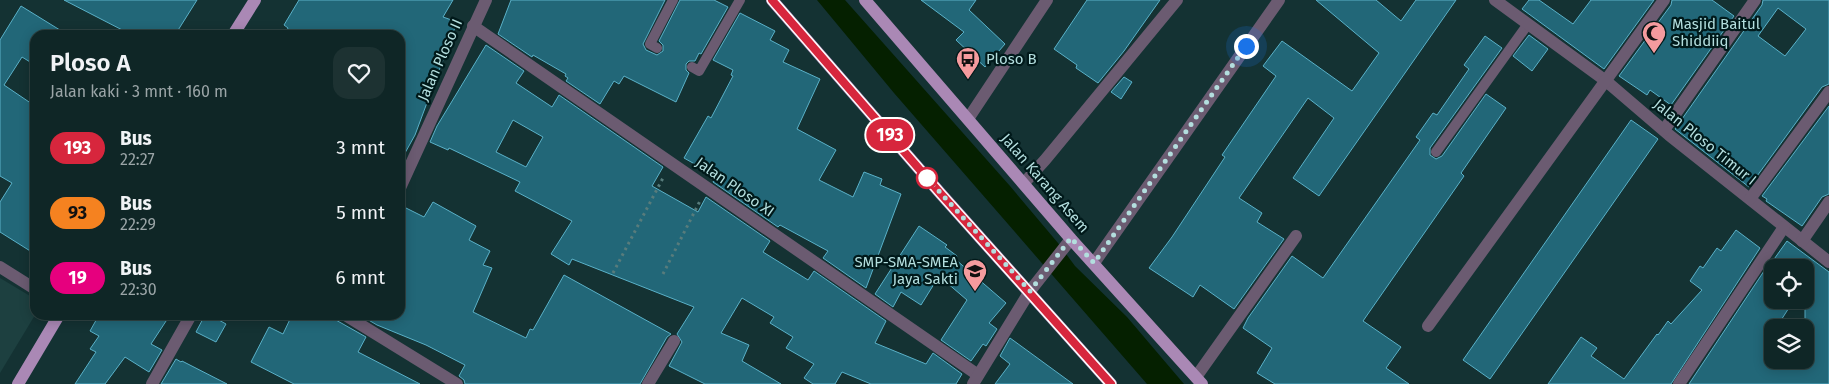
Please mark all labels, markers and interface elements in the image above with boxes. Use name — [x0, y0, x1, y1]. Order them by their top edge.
place label: Masjid Baitul Shiddiiq — [1672, 15, 1761, 50]
street label: Jalan Ploso II — [414, 16, 466, 104]
mosque icon: Masjid Baitul Shiddiiq — [1641, 20, 1667, 54]
your location — [1234, 34, 1259, 59]
bus stop icon: Ploso B — [955, 46, 981, 80]
button: heart — [333, 47, 385, 99]
text: Ploso A — [50, 49, 130, 77]
place label: Ploso B — [986, 50, 1037, 68]
text: Jalan kaki · 3 mnt · 160 m — [50, 82, 228, 101]
street label: Jalan Ploso Timur I — [1650, 95, 1760, 189]
line badge: 193 — [861, 119, 919, 151]
text: 193 — [876, 124, 904, 146]
text: Bus — [120, 127, 152, 150]
street label: Jalan Karang Asem — [997, 130, 1093, 236]
text: 3 mnt — [336, 136, 385, 159]
text: 193 — [64, 137, 91, 159]
text: 22:27 — [120, 150, 155, 169]
street label: Jalan Ploso XI — [692, 153, 778, 221]
unlabelled marker — [916, 167, 938, 189]
text: Bus — [120, 192, 152, 215]
text: 5 mnt — [336, 201, 385, 224]
text: 93 — [68, 202, 87, 224]
text: 22:29 — [120, 215, 156, 234]
place label: SMP-SMA-SMEA Jaya Sakti — [854, 253, 958, 288]
text: Bus — [120, 257, 152, 280]
school or university icon: SMP-SMA-SMEA Jaya Sakti — [962, 258, 988, 292]
map controls — [1764, 259, 1814, 369]
button: locate — [1764, 259, 1814, 309]
text: 6 mnt — [336, 266, 385, 289]
text: 19 — [68, 267, 87, 289]
text: 22:30 — [120, 280, 157, 299]
button: layers — [1764, 319, 1814, 369]

